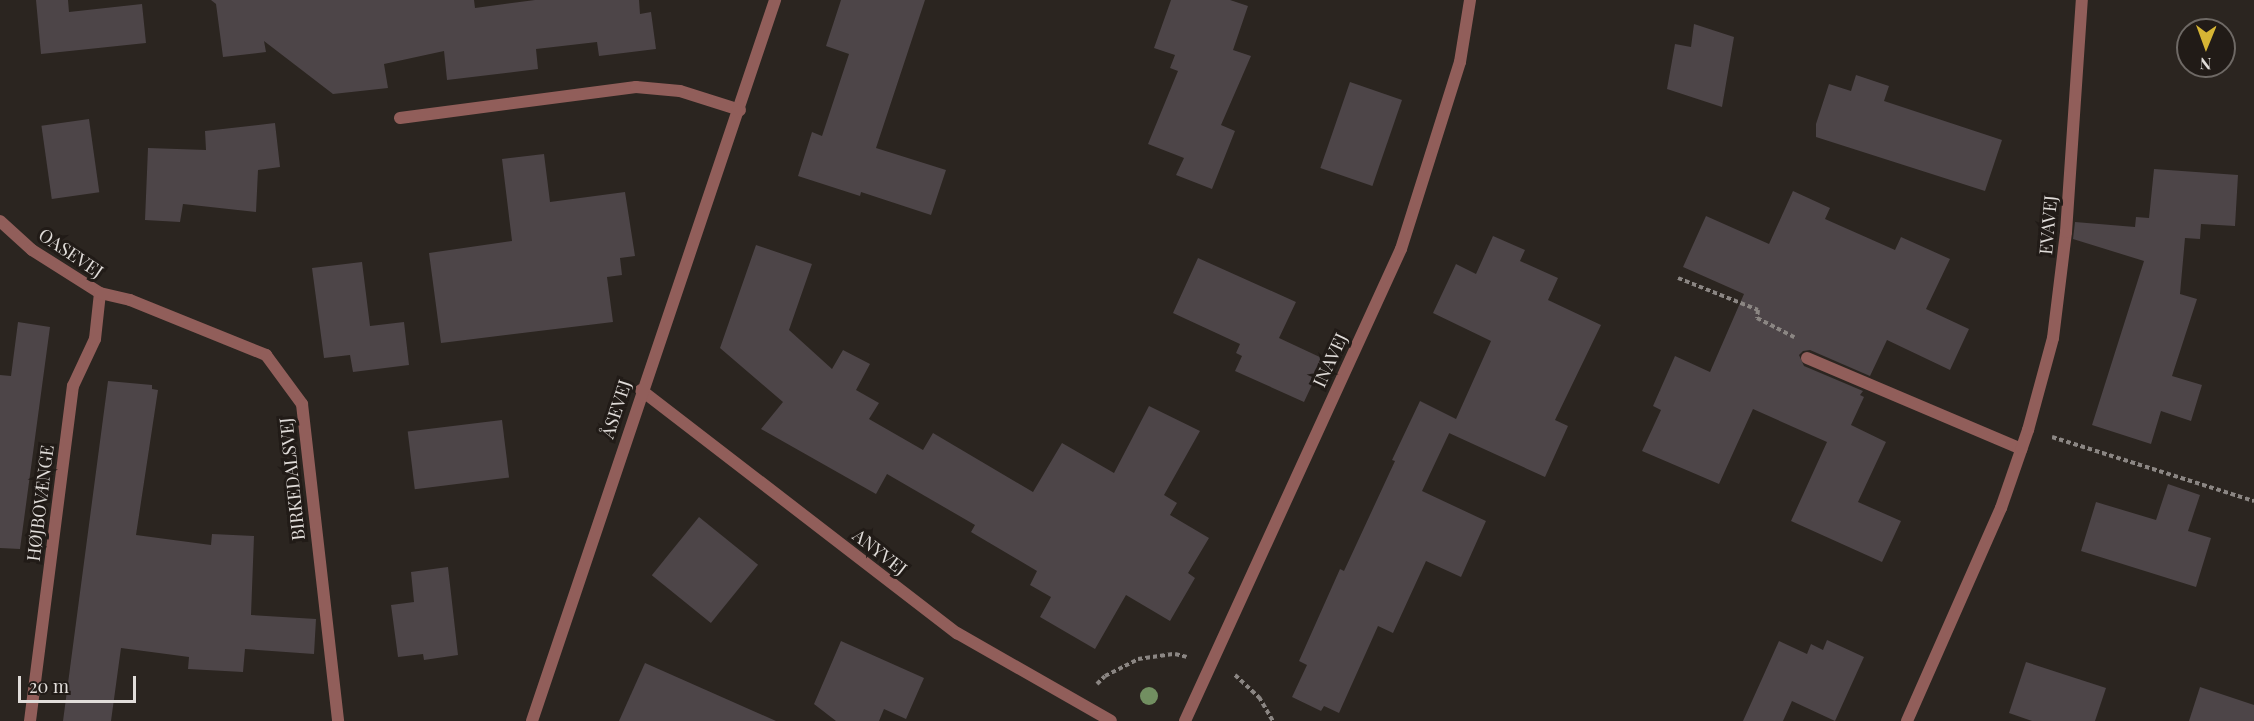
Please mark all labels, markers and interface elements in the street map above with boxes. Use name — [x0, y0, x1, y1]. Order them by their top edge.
north arrow — [2176, 18, 2236, 78]
text: N — [2200, 54, 2212, 75]
street label: EVAVEJ — [2035, 194, 2061, 256]
street label: OASEVEJ — [35, 224, 107, 282]
street label: INAVEJ — [1308, 329, 1352, 391]
street label: ÅSEVEJ — [596, 377, 636, 441]
street label: BIRKEDALSVEJ — [275, 416, 309, 542]
street label: HØJBOVÆNGE — [22, 444, 58, 562]
street label: ANYVEJ — [849, 524, 911, 580]
scale bar — [21, 664, 140, 702]
text: 20 m — [29, 674, 69, 698]

